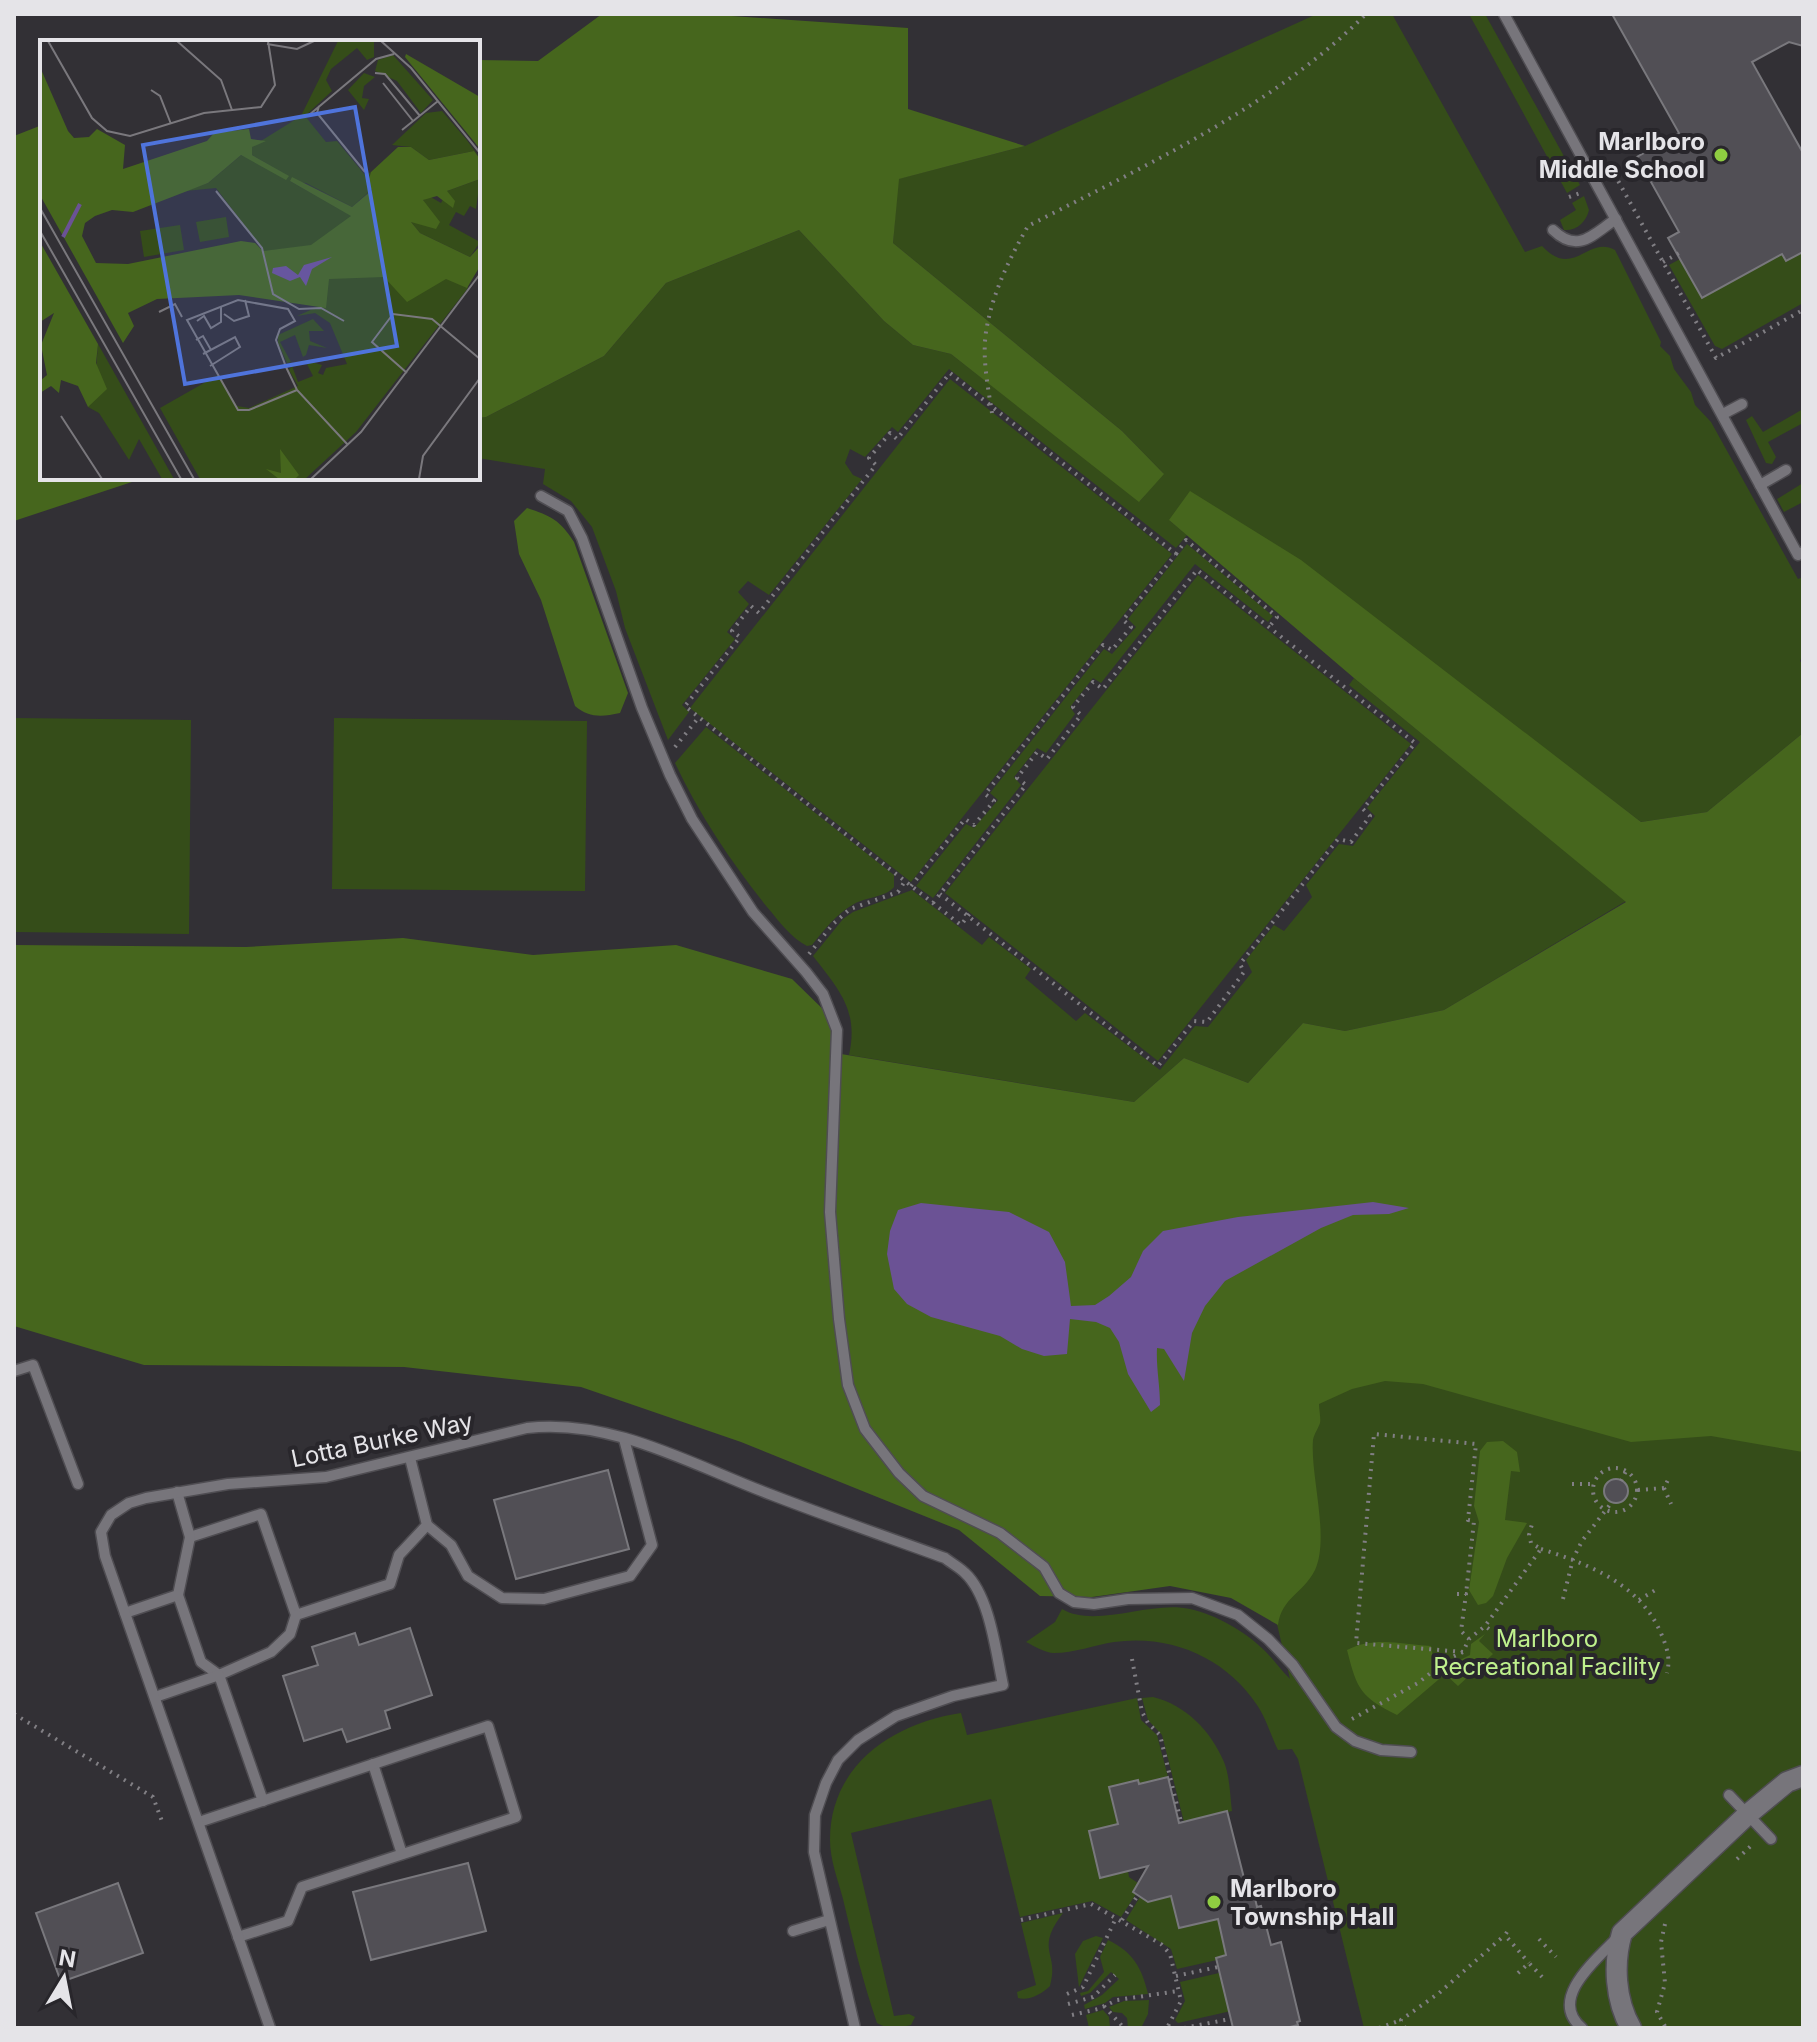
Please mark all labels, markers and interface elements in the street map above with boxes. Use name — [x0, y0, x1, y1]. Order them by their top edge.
inset map — [40, 40, 480, 480]
place label: Marlboro Middle School — [1539, 127, 1705, 184]
marker: Marlboro Middle School — [1712, 146, 1730, 164]
street label: Lotta Burke Way — [288, 1407, 476, 1473]
park label: Marlboro Recreational Facility — [1433, 1624, 1661, 1681]
place label: Marlboro Township Hall — [1230, 1874, 1394, 1931]
marker: Marlboro Township Hall — [1205, 1893, 1223, 1911]
north arrow — [24, 1938, 104, 2018]
text: N — [57, 1944, 78, 1973]

